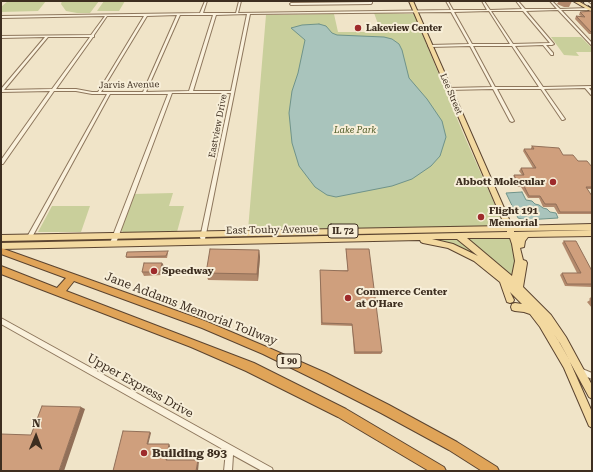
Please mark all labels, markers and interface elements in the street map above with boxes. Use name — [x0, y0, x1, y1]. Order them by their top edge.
marker: Lakeview Center — [353, 23, 363, 33]
place label: Lakeview Center — [366, 23, 442, 33]
street label: Lee Street — [438, 72, 464, 116]
street label: Jarvis Avenue — [99, 79, 159, 91]
street label: Eastview Drive — [207, 93, 229, 159]
park label: Lake Park — [334, 125, 376, 135]
place label: Abbott Molecular — [456, 176, 545, 188]
marker: Abbott Molecular — [548, 177, 558, 187]
place label: Flight 191 Memorial — [489, 205, 538, 228]
marker: Flight 191 Memorial — [476, 212, 486, 222]
street label: East Touhy Avenue — [226, 223, 318, 237]
road number: IL 72 — [328, 224, 358, 238]
place label: Speedway — [162, 265, 214, 277]
marker: Speedway — [149, 266, 159, 276]
street label: Jane Addams Memorial Tollway — [103, 269, 279, 349]
place label: Commerce Center at O'Hare — [356, 286, 447, 310]
marker: Commerce Center at O'Hare — [343, 293, 353, 303]
street label: Upper Express Drive — [84, 351, 196, 421]
road number: I 90 — [277, 354, 301, 368]
north arrow — [16, 416, 56, 456]
text: N — [32, 417, 41, 430]
place label: Building 893 — [152, 446, 227, 460]
marker: Building 893 — [139, 448, 149, 458]

